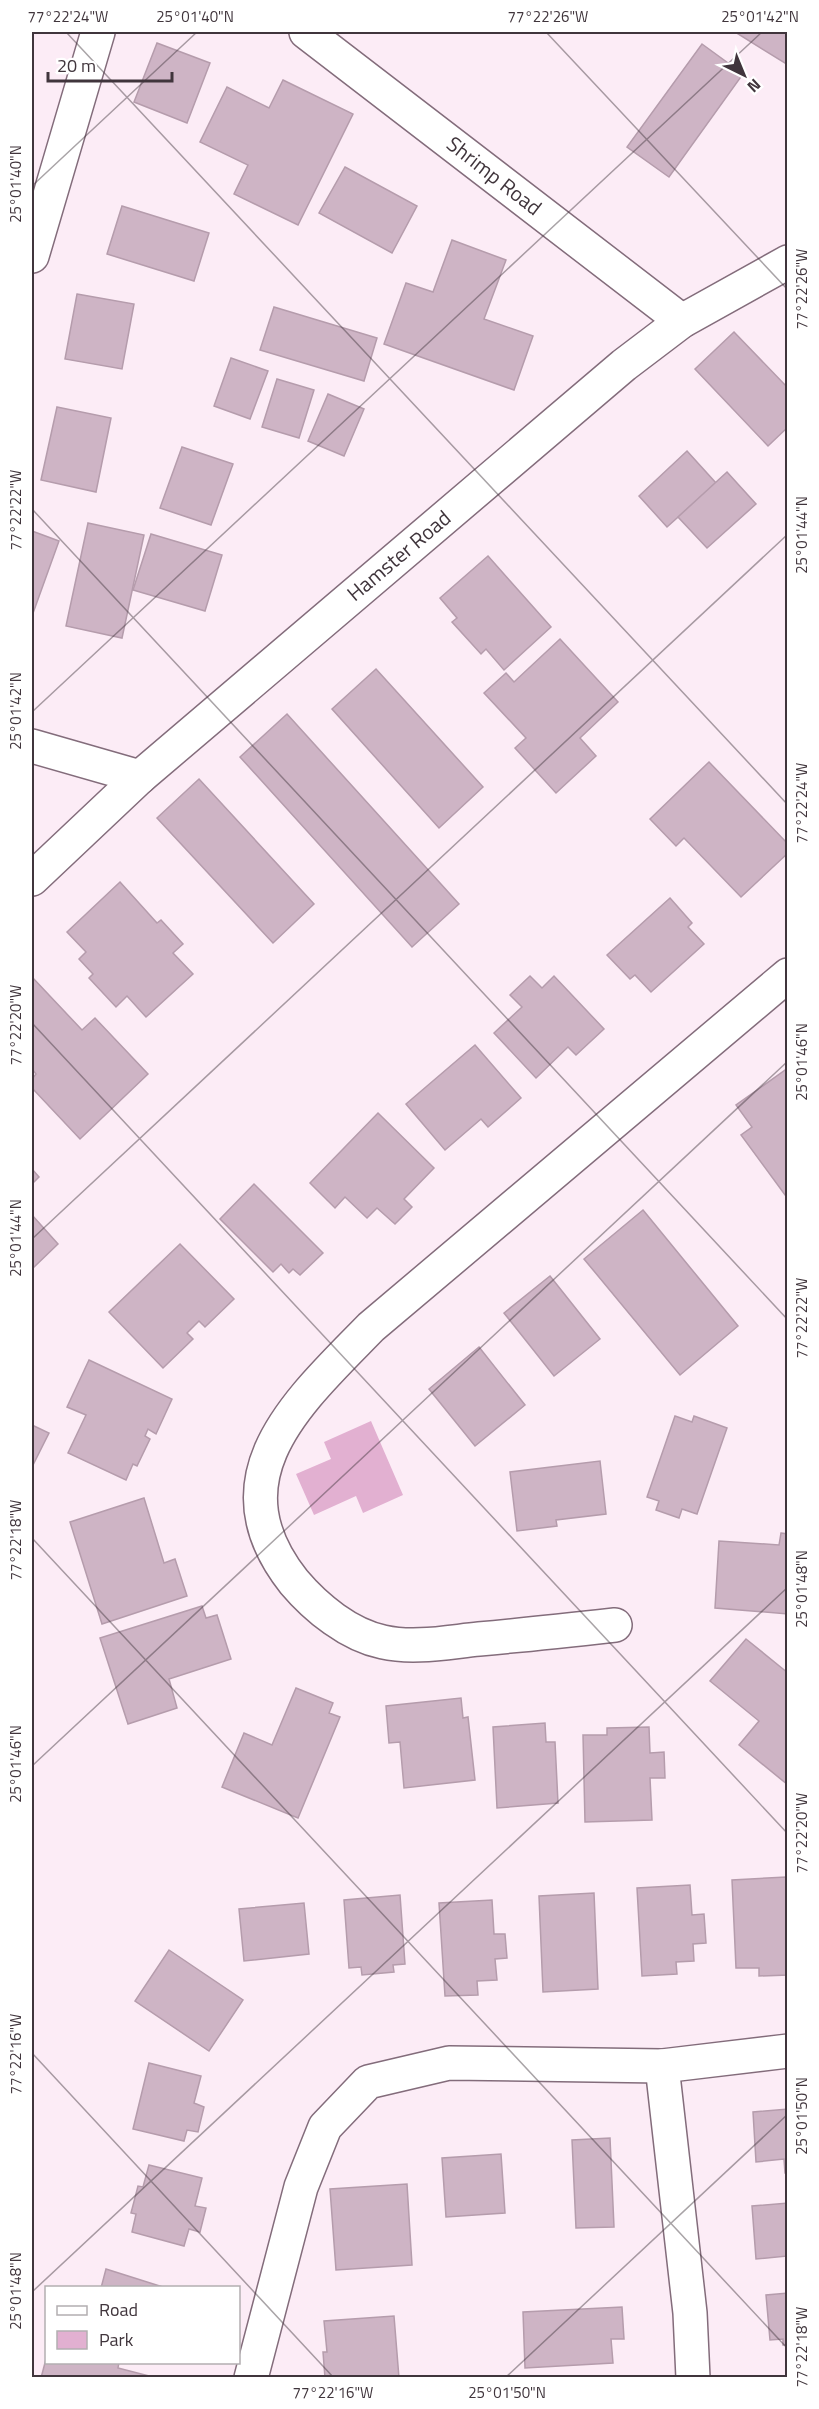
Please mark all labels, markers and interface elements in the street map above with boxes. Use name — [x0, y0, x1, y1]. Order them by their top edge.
text: 77°22'24"W — [28, 5, 108, 28]
text: 25°01'40"N — [156, 5, 234, 28]
text: 77°22'26"W — [508, 5, 588, 28]
text: 25°01'42"N — [721, 5, 799, 28]
scale bar — [48, 45, 172, 83]
north arrow — [714, 45, 774, 105]
text: 20 m — [57, 52, 96, 79]
text: N — [742, 73, 766, 99]
street label: Shrimp Road — [440, 128, 549, 223]
text: 25°01'40"N — [4, 145, 27, 223]
text: 77°22'26"W — [790, 249, 813, 329]
text: 77°22'22"W — [4, 470, 27, 550]
text: 25°01'44"N — [790, 496, 813, 574]
street label: Hamster Road — [339, 502, 457, 608]
text: 25°01'42"N — [4, 672, 27, 750]
text: 77°22'24"W — [790, 763, 813, 843]
text: 77°22'20"W — [4, 985, 27, 1065]
text: 25°01'46"N — [790, 1023, 813, 1101]
text: 25°01'44"N — [4, 1199, 27, 1277]
text: 77°22'22"W — [790, 1278, 813, 1358]
text: 77°22'18"W — [4, 1500, 27, 1580]
text: 25°01'48"N — [790, 1550, 813, 1628]
text: 25°01'46"N — [4, 1725, 27, 1803]
text: 77°22'20"W — [790, 1793, 813, 1873]
text: 77°22'16"W — [4, 2014, 27, 2094]
text: 25°01'50"N — [790, 2077, 813, 2155]
text: 25°01'48"N — [4, 2252, 27, 2330]
legend — [45, 2286, 240, 2364]
text: Road — [99, 2296, 138, 2323]
text: 77°22'18"W — [790, 2307, 813, 2387]
text: Park — [99, 2326, 134, 2353]
text: 77°22'16"W — [293, 2381, 373, 2404]
text: 25°01'50"N — [468, 2381, 546, 2404]

